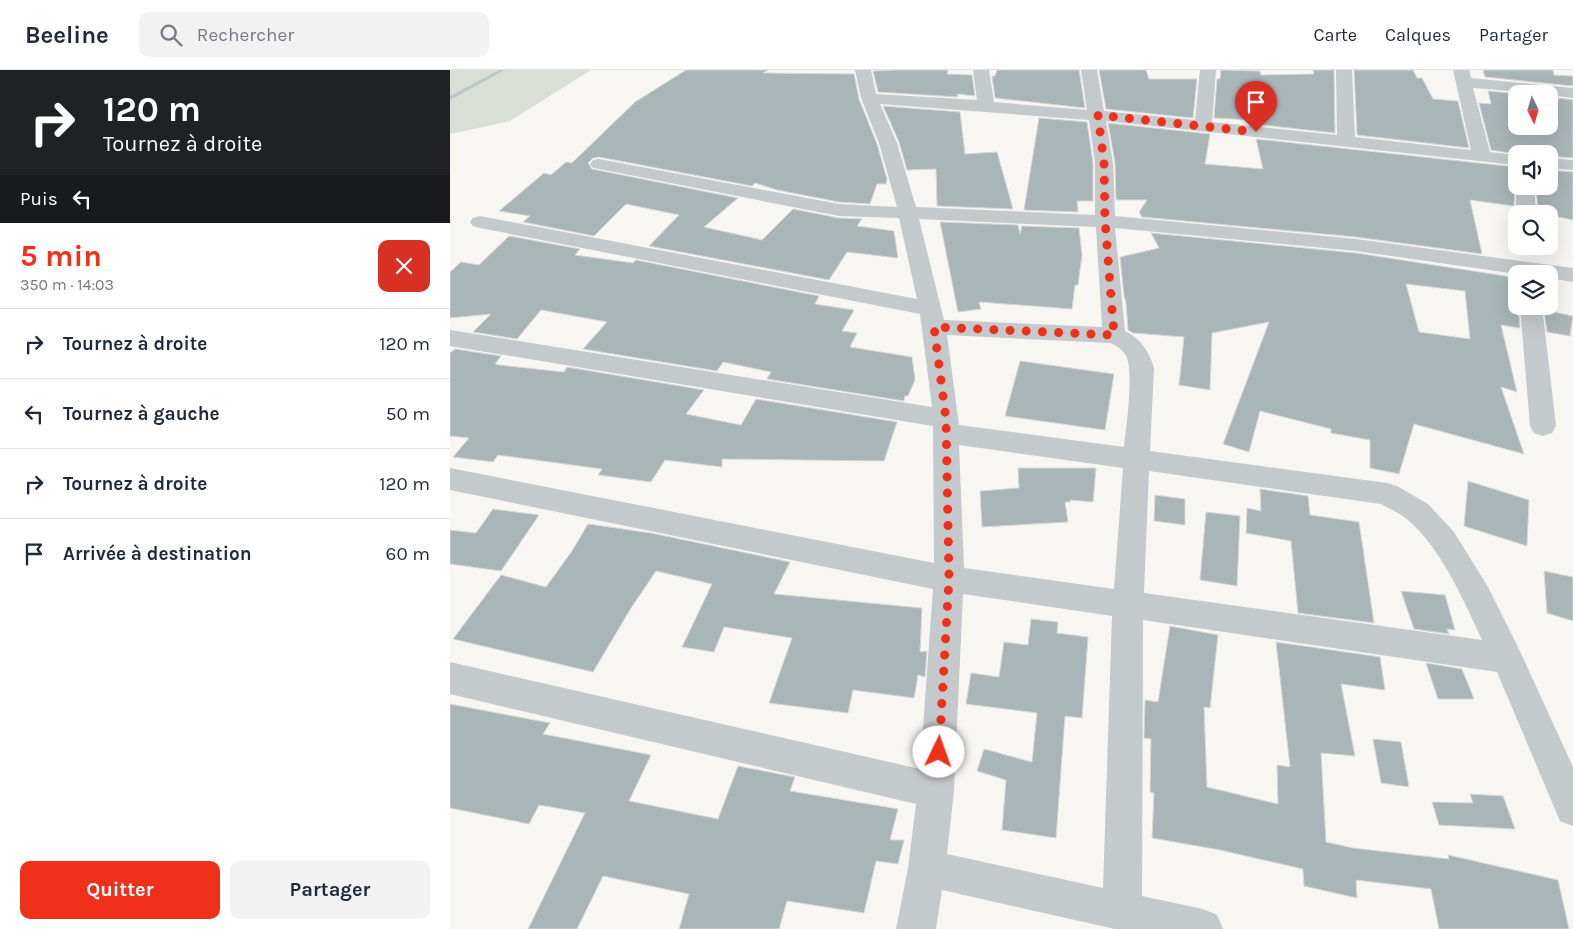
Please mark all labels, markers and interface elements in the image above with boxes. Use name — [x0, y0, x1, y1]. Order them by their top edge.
search box — [139, 12, 489, 57]
text: Beeline — [25, 21, 109, 49]
icon: search — [157, 21, 185, 49]
text: Rechercher — [197, 24, 294, 46]
text: Carte — [1313, 24, 1357, 46]
text: Calques — [1385, 24, 1451, 46]
text: Partager — [1479, 24, 1548, 46]
pin — [1235, 81, 1277, 132]
north arrow — [1508, 85, 1558, 135]
map controls — [1508, 85, 1558, 315]
icon: arrive — [1242, 88, 1270, 116]
text: 120 m — [103, 89, 201, 130]
icon: right — [20, 90, 85, 155]
text: Tournez à droite — [103, 131, 262, 157]
button: sound — [1508, 145, 1558, 195]
icon: left — [68, 185, 96, 213]
text: Puis — [20, 188, 58, 210]
button: search — [1508, 205, 1558, 255]
text: 5 min — [20, 238, 102, 274]
button: close — [378, 240, 430, 292]
button: layers — [1508, 265, 1558, 315]
text: 350 m · 14:03 — [20, 275, 114, 294]
icon: right — [20, 330, 48, 358]
text: Tournez à droite — [63, 333, 207, 355]
text: 120 m — [379, 333, 430, 355]
icon: left — [20, 400, 48, 428]
text: Tournez à gauche — [63, 403, 220, 425]
text: 50 m — [386, 403, 430, 425]
icon: right — [20, 470, 48, 498]
text: Tournez à droite — [63, 473, 207, 495]
text: 120 m — [379, 473, 430, 495]
icon: arrive — [20, 540, 48, 568]
text: Arrivée à destination — [63, 543, 252, 565]
text: 60 m — [386, 543, 430, 565]
position arrow — [912, 725, 964, 777]
button: Quitter — [20, 861, 220, 919]
button: Partager — [230, 861, 430, 919]

